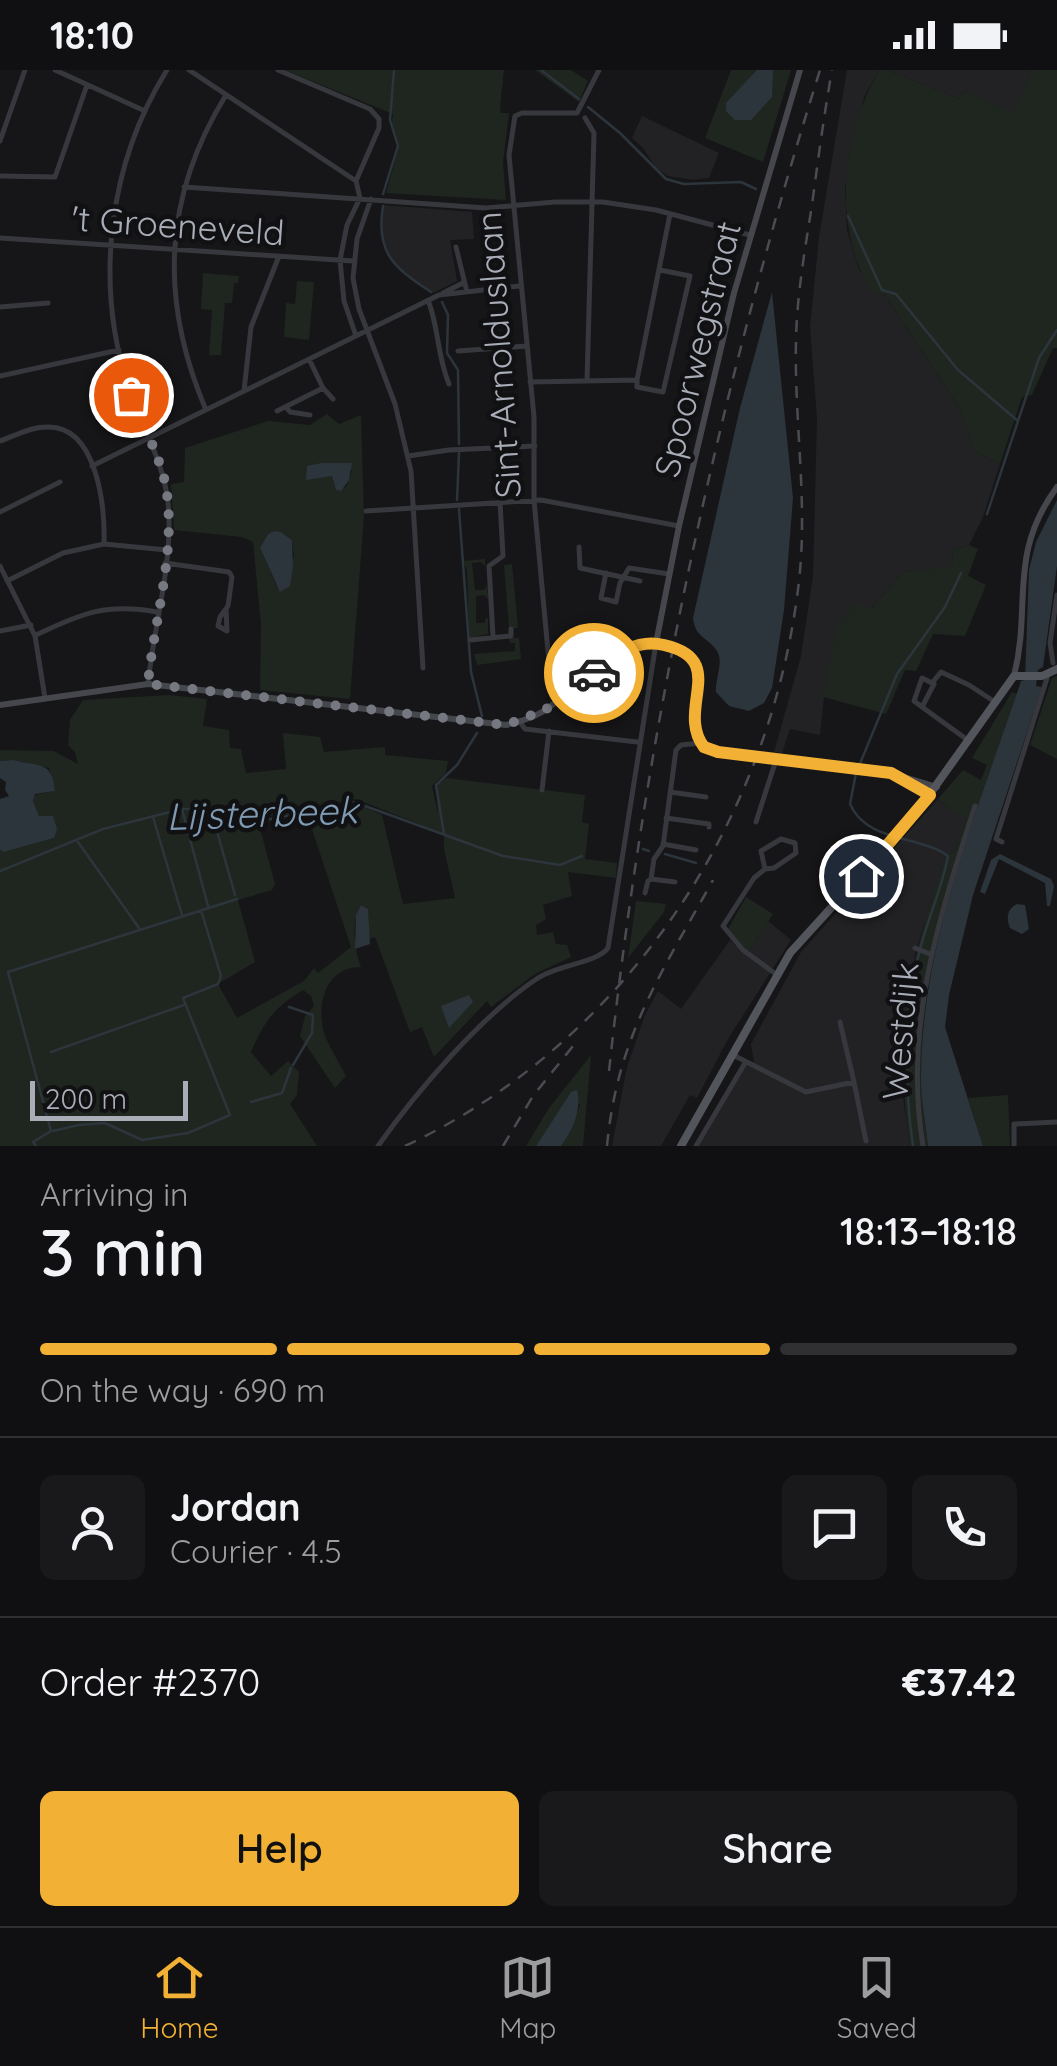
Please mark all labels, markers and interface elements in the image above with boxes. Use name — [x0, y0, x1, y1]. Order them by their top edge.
text: 18:10 — [50, 11, 134, 59]
street label: 't Groeneveld — [70, 196, 286, 254]
street label: Sint-Arnolduslaan — [466, 210, 530, 500]
street label: Spoorwegstraat — [644, 217, 750, 481]
pin — [89, 353, 174, 438]
icon: bag — [104, 368, 159, 423]
courier — [544, 623, 644, 723]
icon: car — [567, 646, 622, 701]
water label: Lijsterbeek — [165, 786, 362, 840]
pin — [819, 834, 904, 919]
icon: home — [834, 849, 889, 904]
street label: Westdijk — [872, 960, 928, 1102]
scale bar — [30, 1076, 188, 1120]
text: 200 m — [45, 1081, 127, 1116]
text: Arriving in — [40, 1174, 189, 1214]
text: 18:13–18:18 — [840, 1207, 1017, 1255]
text: 3 min — [40, 1211, 206, 1292]
text: On the way · 690 m — [40, 1370, 325, 1410]
button: person — [40, 1475, 145, 1580]
button: chat — [782, 1475, 887, 1580]
button: phone — [912, 1475, 1017, 1580]
text: Jordan — [170, 1483, 301, 1531]
text: Courier · 4.5 — [170, 1531, 342, 1571]
text: Order #2370 — [40, 1658, 260, 1706]
text: €37.42 — [902, 1658, 1017, 1706]
button: Help — [40, 1791, 519, 1906]
button: Share — [539, 1791, 1017, 1906]
tab: Home — [140, 1950, 219, 2045]
tab: Map — [499, 1950, 556, 2045]
tab: Saved — [837, 1950, 917, 2045]

